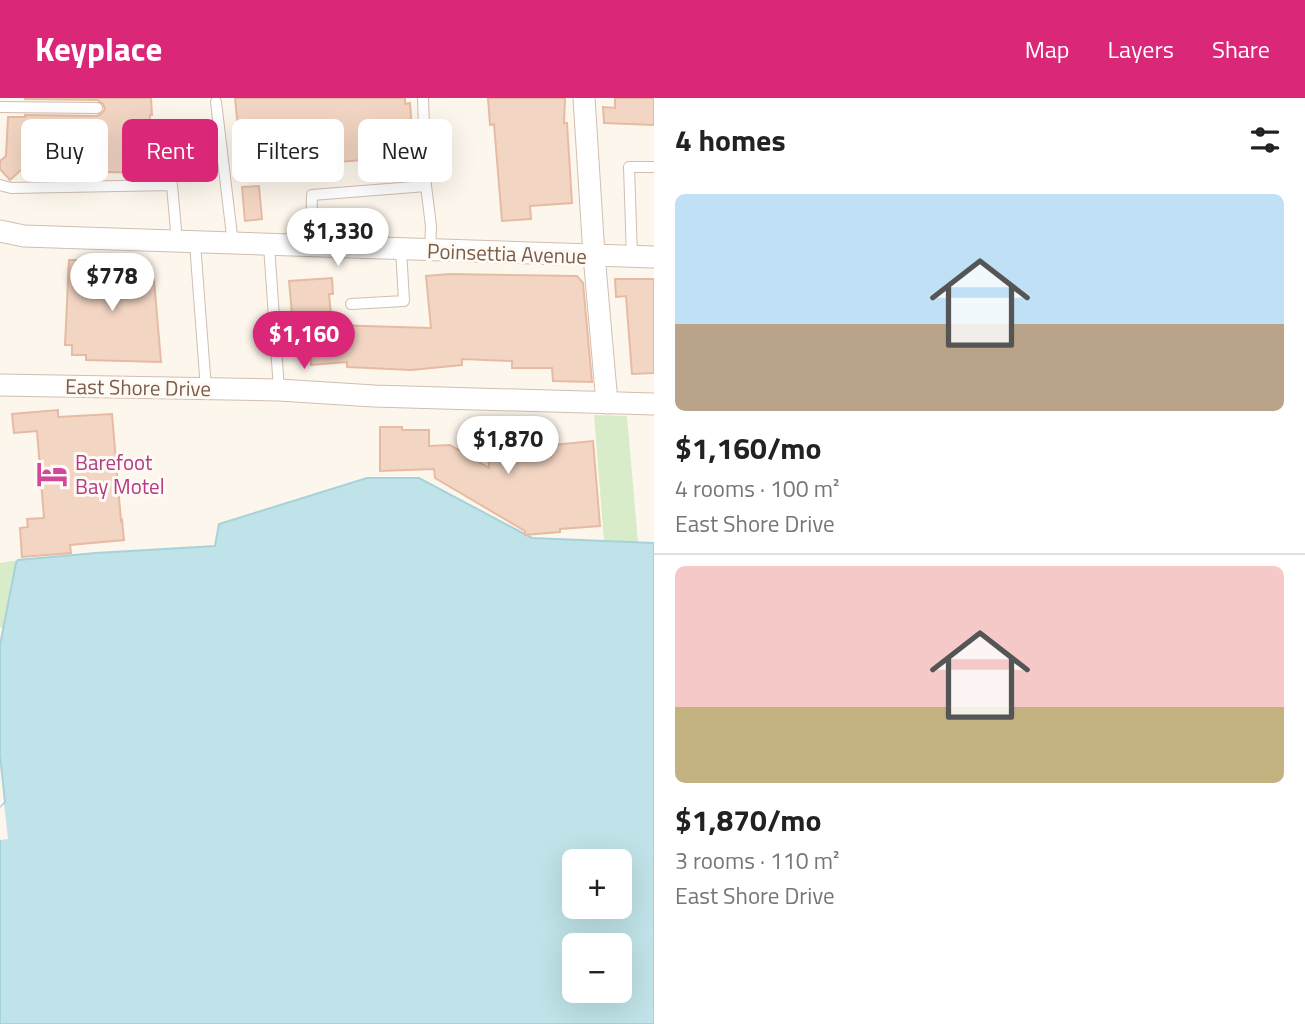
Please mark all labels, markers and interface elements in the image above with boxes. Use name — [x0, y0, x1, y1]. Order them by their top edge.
text: Keyplace — [35, 24, 162, 74]
text: Map — [1025, 31, 1070, 67]
text: Layers — [1108, 31, 1174, 67]
text: Share — [1212, 31, 1270, 67]
text: 4 homes — [675, 117, 786, 163]
chip: Buy — [21, 119, 108, 182]
chip: Rent — [122, 119, 218, 182]
chip: Filters — [232, 119, 344, 182]
chip: New — [358, 119, 452, 182]
icon: filters — [1246, 121, 1284, 159]
pin: $1,330 — [281, 208, 395, 268]
text: $1,330 — [303, 213, 373, 248]
street label: Poinsettia Avenue — [427, 234, 587, 272]
icon: home — [917, 240, 1043, 366]
pin: $778 — [71, 254, 153, 313]
text: $778 — [86, 258, 138, 293]
pin: $1,160 — [247, 312, 361, 371]
text: $1,160 — [269, 316, 339, 351]
street label: East Shore Drive — [65, 370, 211, 404]
pin: $1,870 — [451, 416, 565, 476]
text: $1,870 — [473, 421, 543, 456]
text: $1,160/mo — [675, 425, 821, 471]
place label: Barefoot Bay Motel — [75, 446, 164, 502]
hotel icon: Barefoot Bay Motel — [35, 457, 69, 491]
text: 4 rooms · 100 m² — [675, 471, 839, 506]
text: East Shore Drive — [675, 506, 835, 541]
icon: home — [917, 612, 1043, 738]
text: $1,870/mo — [675, 797, 821, 843]
text: 3 rooms · 110 m² — [675, 843, 839, 878]
map controls — [562, 849, 632, 1003]
button: + — [562, 849, 632, 919]
text: East Shore Drive — [675, 878, 835, 913]
button: − — [562, 933, 632, 1003]

